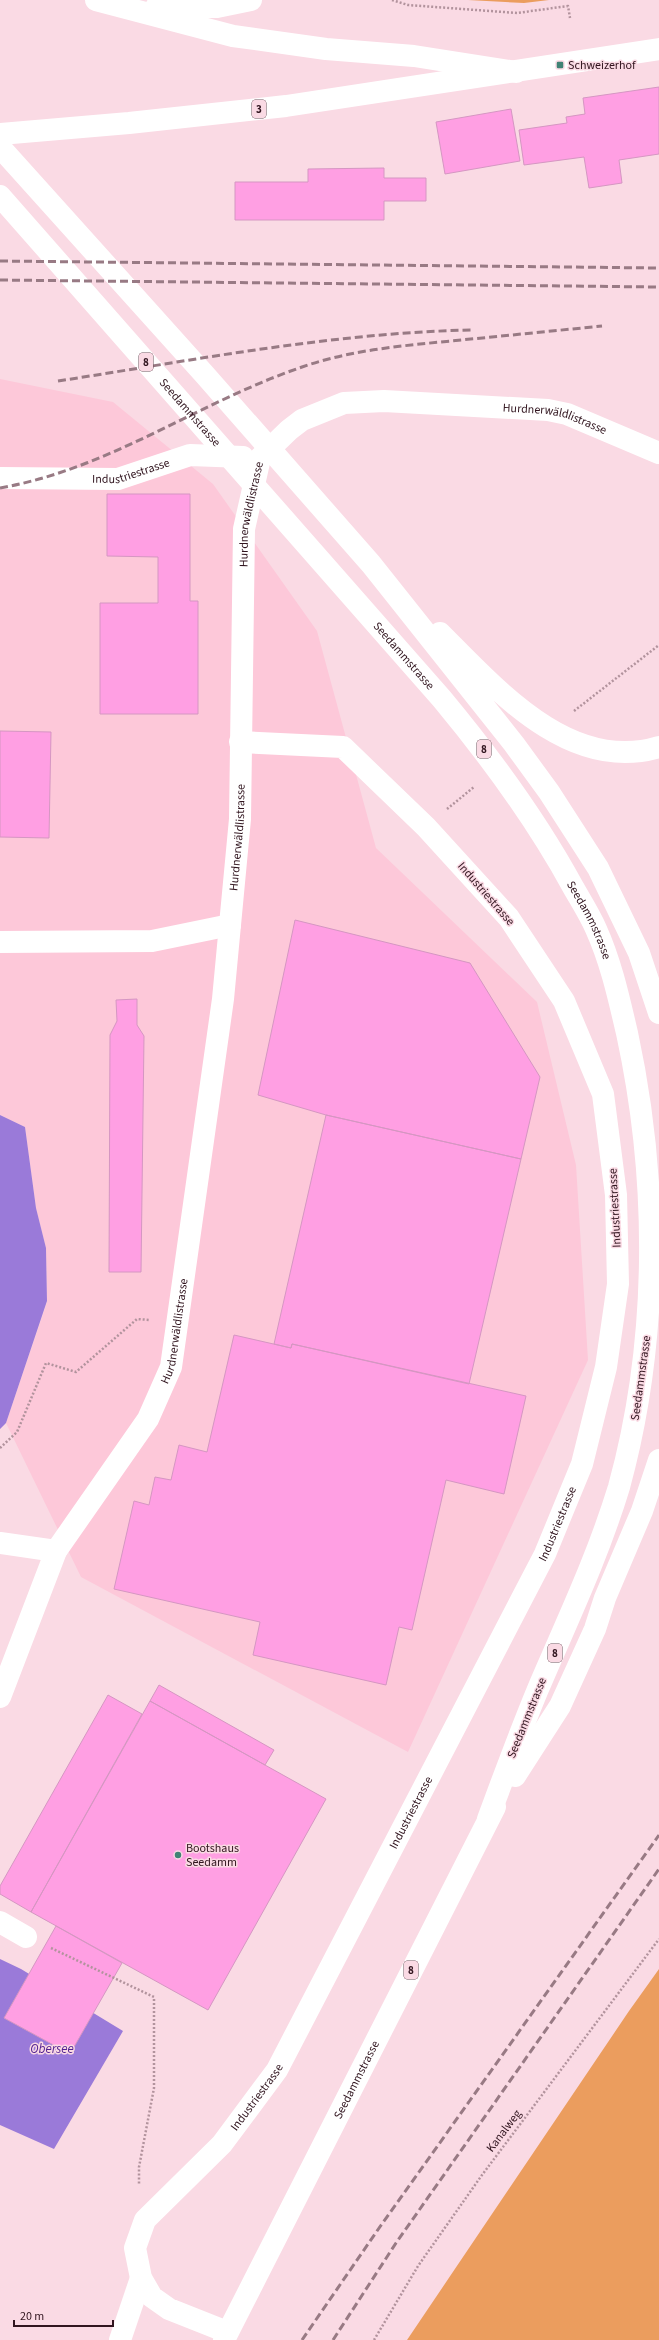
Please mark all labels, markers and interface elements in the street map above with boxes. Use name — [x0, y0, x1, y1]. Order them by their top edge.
place label: Schweizerhof — [568, 57, 636, 74]
marker: Schweizerhof — [555, 60, 565, 70]
road number: 3 — [252, 100, 266, 118]
road number: 8 — [139, 353, 153, 371]
street label: Seedammstrasse — [155, 375, 225, 450]
street label: Hurdnerwäldlistrasse — [502, 399, 609, 438]
street label: Industriestrasse — [92, 454, 172, 488]
street label: Hurdnerwäldlistrasse — [235, 460, 267, 567]
street label: Seedammstrasse — [369, 618, 439, 694]
road number: 8 — [477, 740, 491, 758]
street label: Hurdnerwäldlistrasse — [225, 784, 249, 892]
street label: Industriestrasse — [453, 858, 519, 930]
street label: Seedammstrasse — [563, 878, 616, 962]
street label: Industriestrasse — [604, 1168, 626, 1248]
street label: Hurdnerwäldlistrasse — [156, 1277, 192, 1387]
street label: Seedammstrasse — [627, 1334, 655, 1422]
street label: Industriestrasse — [534, 1484, 580, 1564]
road number: 8 — [548, 1644, 562, 1662]
street label: Seedammstrasse — [503, 1675, 551, 1761]
street label: Industriestrasse — [385, 1773, 437, 1852]
place label: Bootshaus Seedamm — [186, 1840, 239, 1871]
marker: Bootshaus Seedamm — [173, 1850, 183, 1860]
road number: 8 — [404, 1961, 418, 1979]
street label: Seedammstrasse — [329, 2038, 383, 2122]
water label: Obersee — [30, 2040, 74, 2058]
street label: Industriestrasse — [226, 2061, 287, 2134]
street label: Kanalweg — [482, 2106, 526, 2156]
scale bar — [14, 2302, 113, 2328]
text: 20 m — [20, 2308, 44, 2325]

